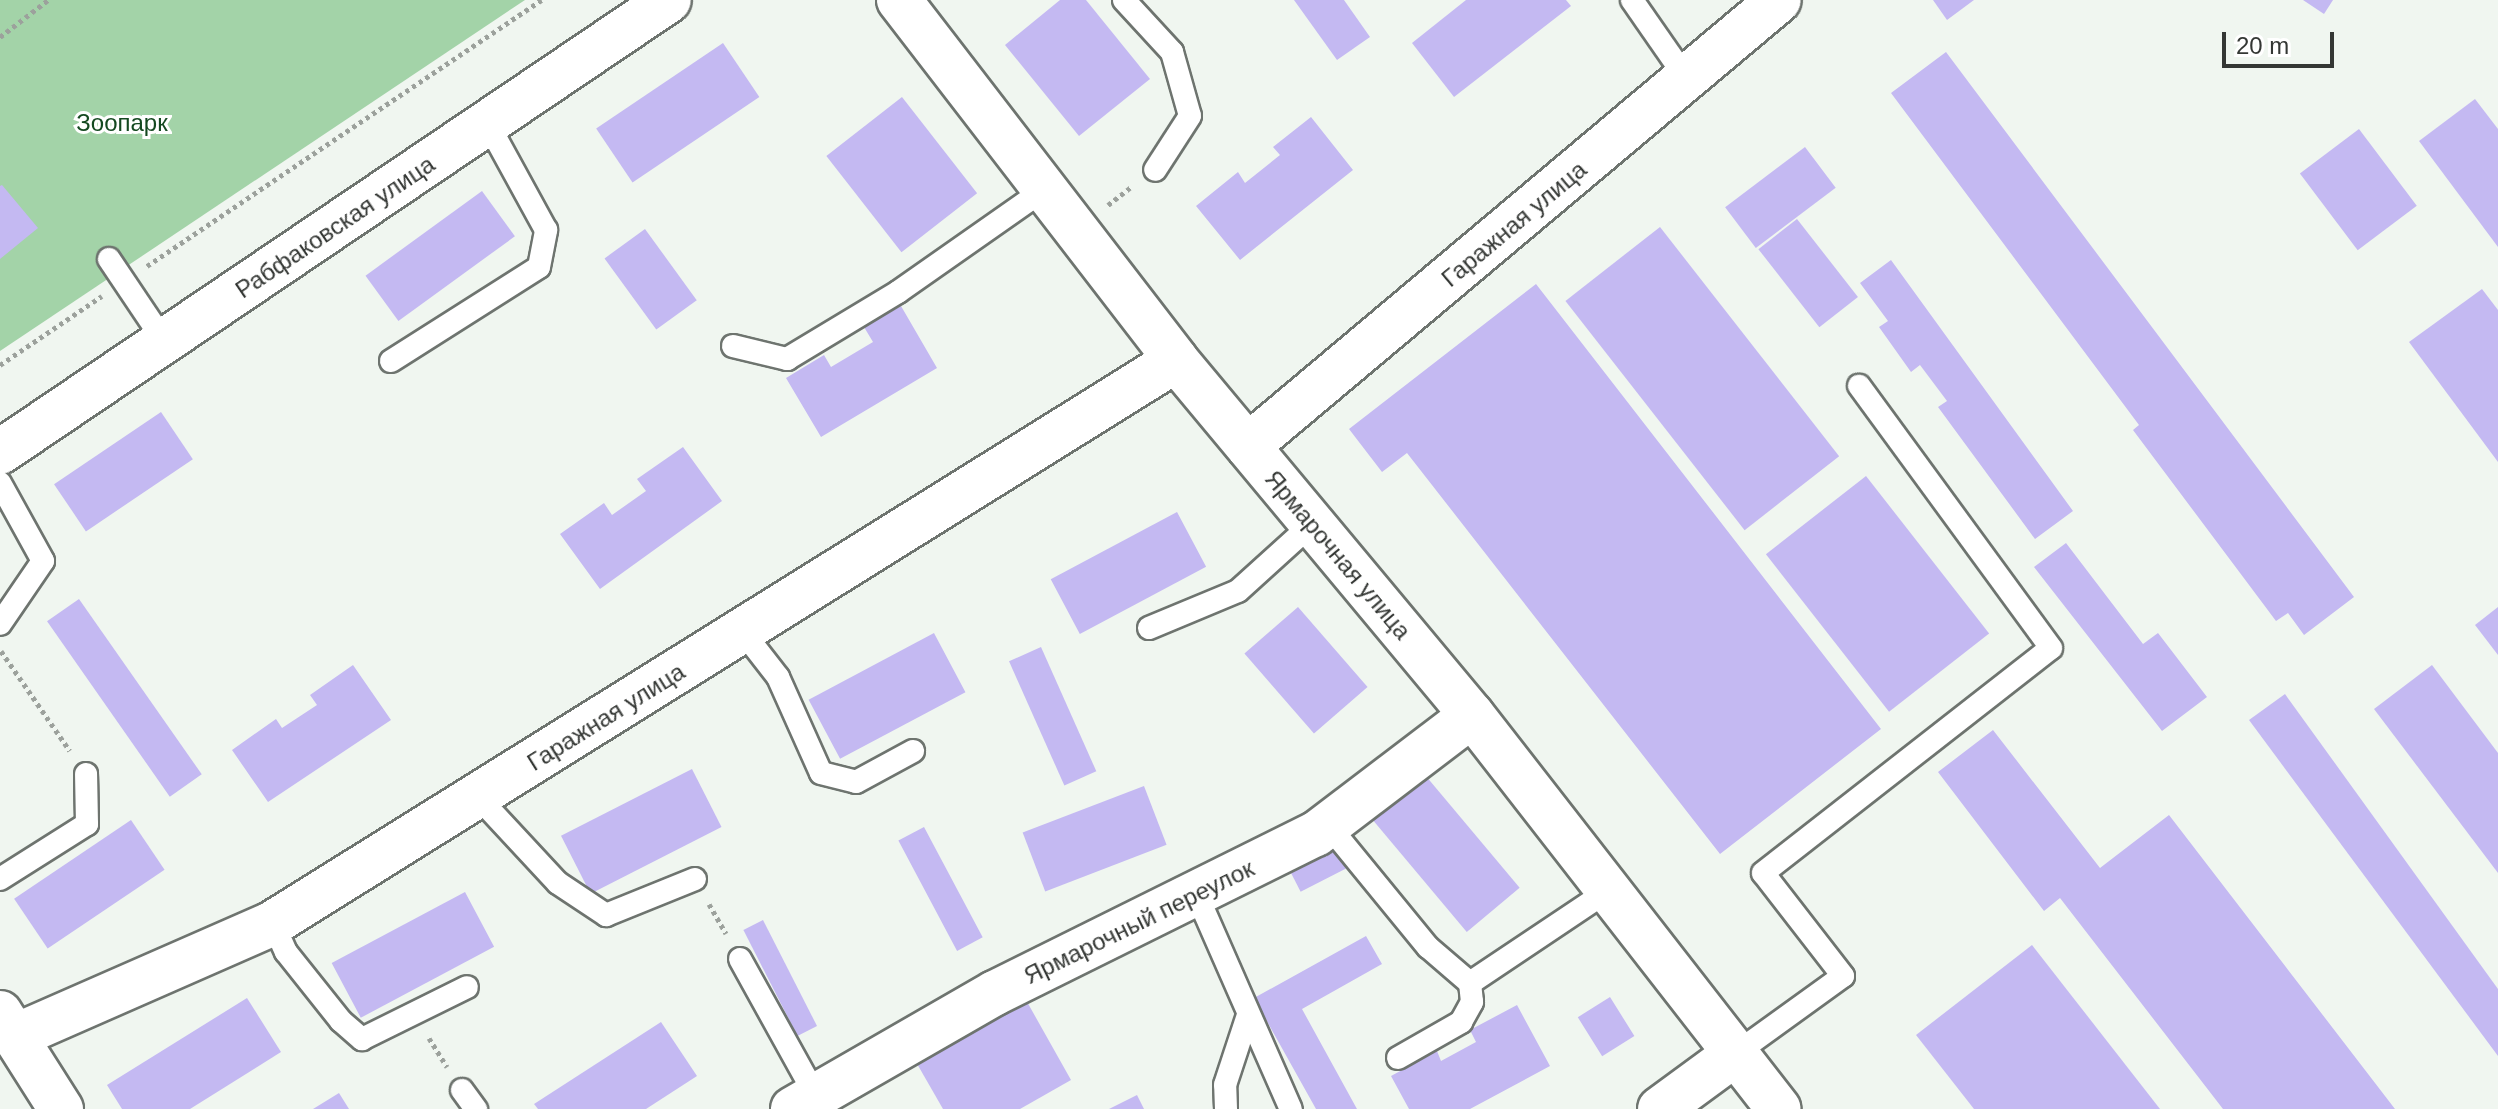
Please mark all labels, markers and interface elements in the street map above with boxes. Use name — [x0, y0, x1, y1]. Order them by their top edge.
scale bar — [2226, 16, 2338, 66]
text: 20 m — [2236, 32, 2289, 59]
park label: Зоопарк — [76, 109, 168, 137]
street label: Рабфаковская улица — [230, 150, 440, 304]
street label: Гаражная улица — [1436, 155, 1592, 293]
street label: Ярмарочная улица — [1259, 465, 1417, 645]
street label: Гаражная улица — [522, 657, 690, 777]
street label: Ярмарочный переулок — [1019, 854, 1259, 990]

